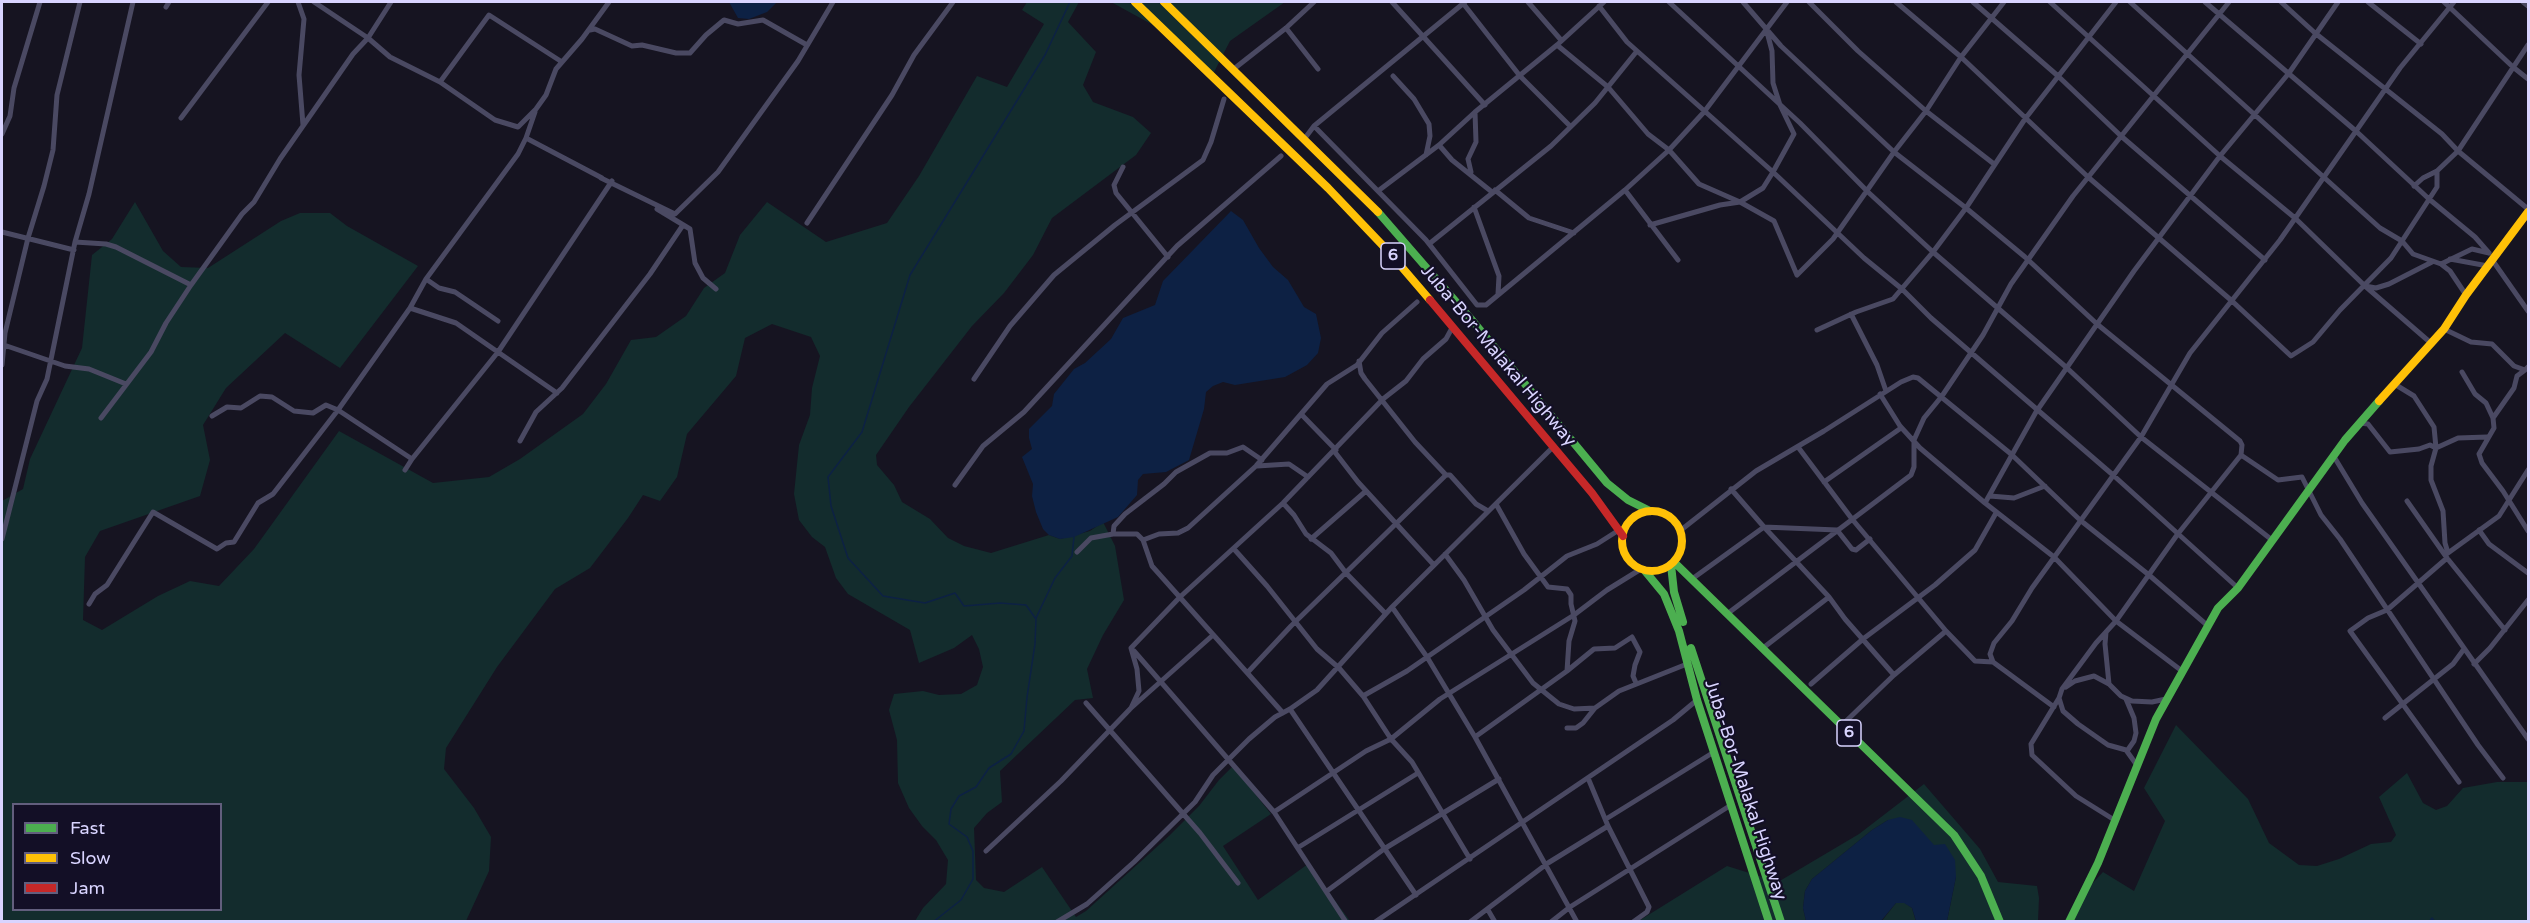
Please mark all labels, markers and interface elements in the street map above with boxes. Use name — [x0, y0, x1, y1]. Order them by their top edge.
road number: 6 — [1381, 243, 1405, 269]
street label: Juba-Bor-Malakal Highway — [1416, 261, 1580, 451]
street label: Juba-Bor-Malakal Highway — [1699, 677, 1791, 903]
road number: 6 — [1837, 720, 1861, 746]
legend — [12, 803, 222, 911]
text: Fast — [70, 817, 105, 839]
text: Slow — [70, 847, 111, 869]
text: Jam — [70, 877, 105, 899]

